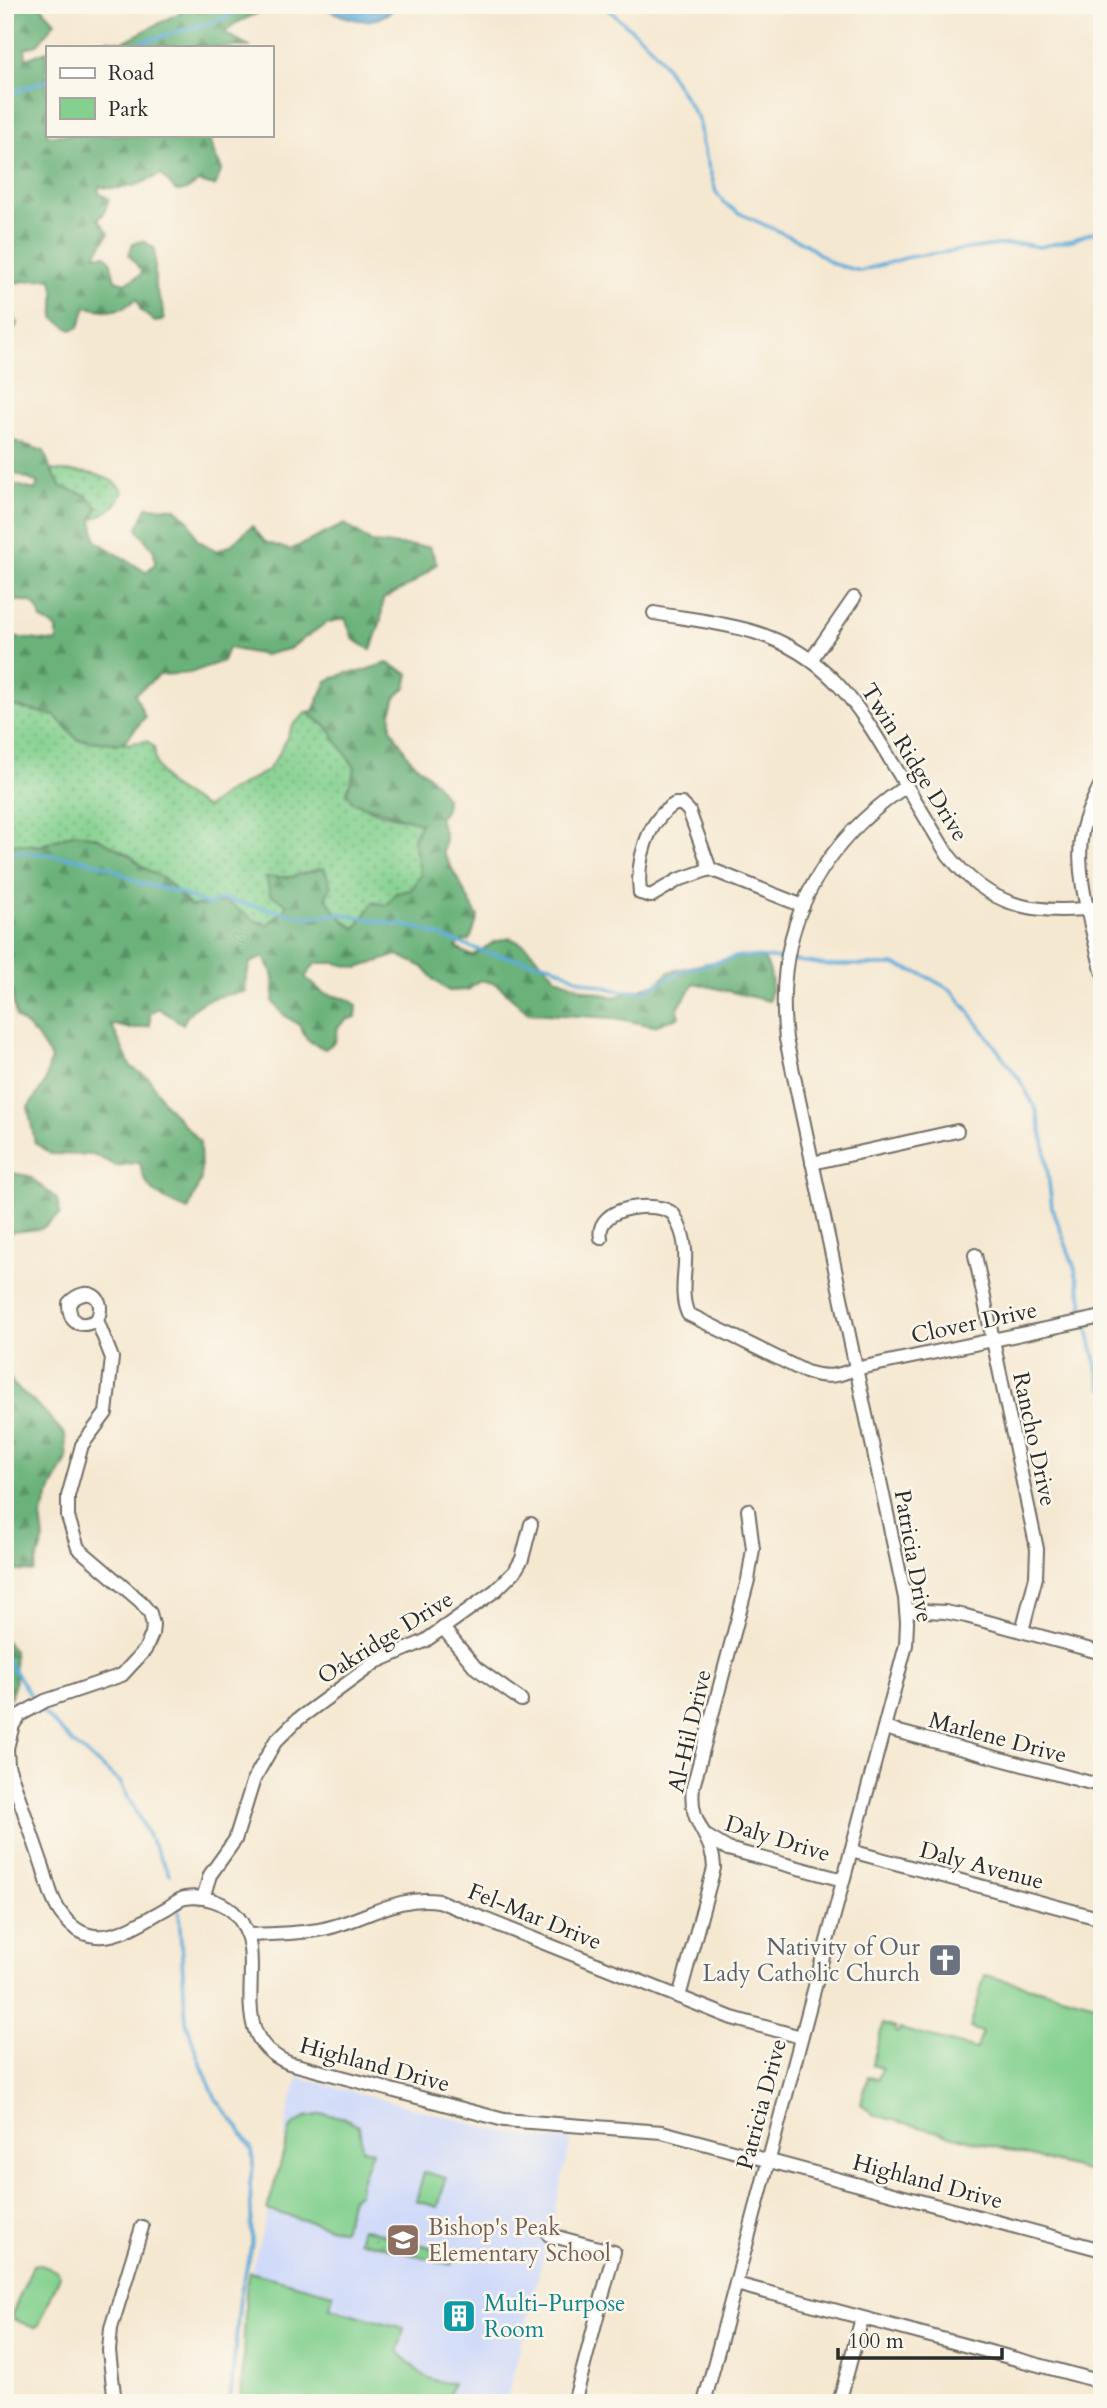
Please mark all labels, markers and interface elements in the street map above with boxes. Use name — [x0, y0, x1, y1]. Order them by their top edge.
legend — [46, 46, 273, 136]
text: Road — [108, 59, 154, 88]
text: Park — [108, 95, 149, 124]
street label: Twin Ridge Drive — [854, 677, 976, 847]
street label: Clover Drive — [908, 1294, 1040, 1351]
street label: Rancho Drive — [1005, 1369, 1064, 1509]
street label: Patricia Drive — [887, 1487, 940, 1625]
street label: Oakridge Drive — [312, 1583, 459, 1691]
street label: Al-Hil Drive — [660, 1666, 719, 1796]
street label: Marlene Drive — [925, 1704, 1070, 1771]
street label: Daly Drive — [721, 1808, 834, 1869]
street label: Daly Avenue — [916, 1834, 1047, 1897]
street label: Fel-Mar Drive — [463, 1876, 606, 1957]
place label: Nativity of Our Lady Catholic Church — [702, 1932, 921, 1989]
church icon: Nativity of Our Lady Catholic Church — [926, 1941, 964, 1979]
street label: Highland Drive — [296, 2030, 453, 2099]
street label: Patricia Drive — [729, 2035, 794, 2173]
street label: Highland Drive — [849, 2147, 1006, 2216]
place label: Bishop's Peak Elementary School — [428, 2212, 611, 2269]
school or university icon: Bishop's Peak Elementary School — [384, 2221, 422, 2259]
place label: Multi-Purpose Room — [484, 2288, 626, 2345]
building icon: Multi-Purpose Room — [440, 2297, 478, 2335]
scale bar — [838, 2317, 1002, 2361]
text: 100 m — [848, 2327, 904, 2356]

